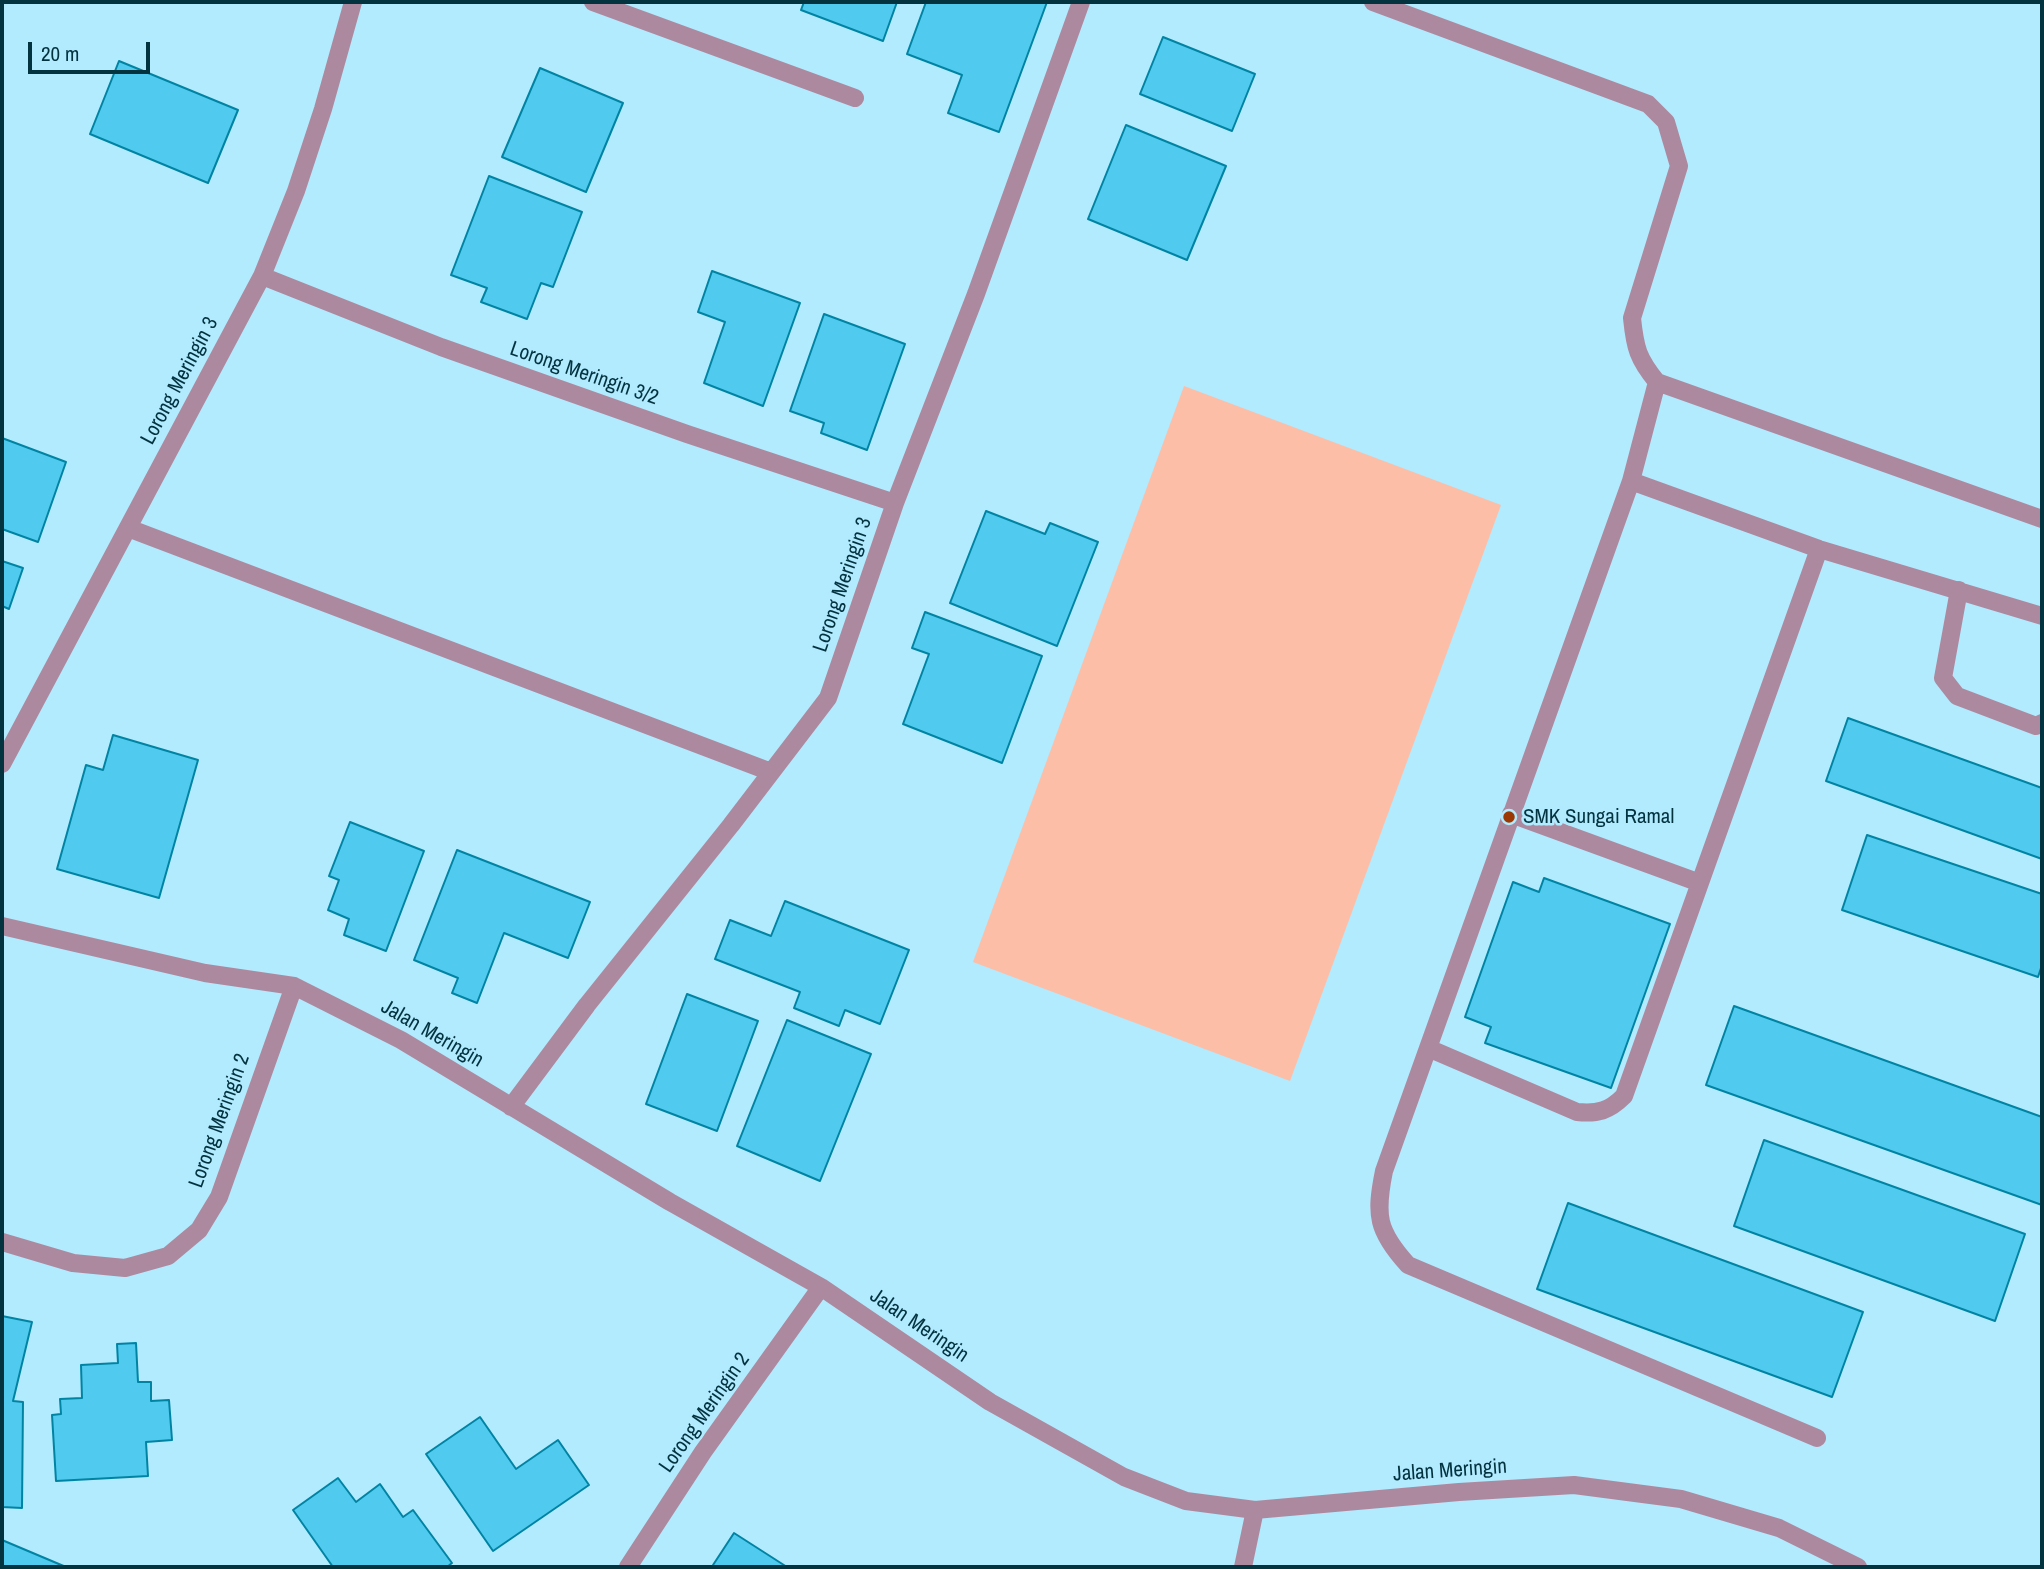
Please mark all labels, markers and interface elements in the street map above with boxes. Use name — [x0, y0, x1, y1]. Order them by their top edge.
scale bar — [32, 28, 154, 72]
text: 20 m — [41, 39, 79, 68]
street label: Lorong Meringin 3 — [136, 313, 224, 449]
street label: Lorong Meringin 3/2 — [507, 337, 661, 411]
street label: Lorong Meringin 3 — [808, 514, 878, 656]
place label: SMK Sungai Ramal — [1523, 804, 1674, 830]
marker: SMK Sungai Ramal — [1501, 809, 1517, 825]
street label: Jalan Meringin — [376, 995, 488, 1073]
street label: Lorong Meringin 2 — [184, 1051, 256, 1191]
street label: Jalan Meringin — [865, 1284, 973, 1368]
street label: Lorong Meringin 2 — [654, 1348, 756, 1478]
street label: Jalan Meringin — [1392, 1454, 1508, 1488]

